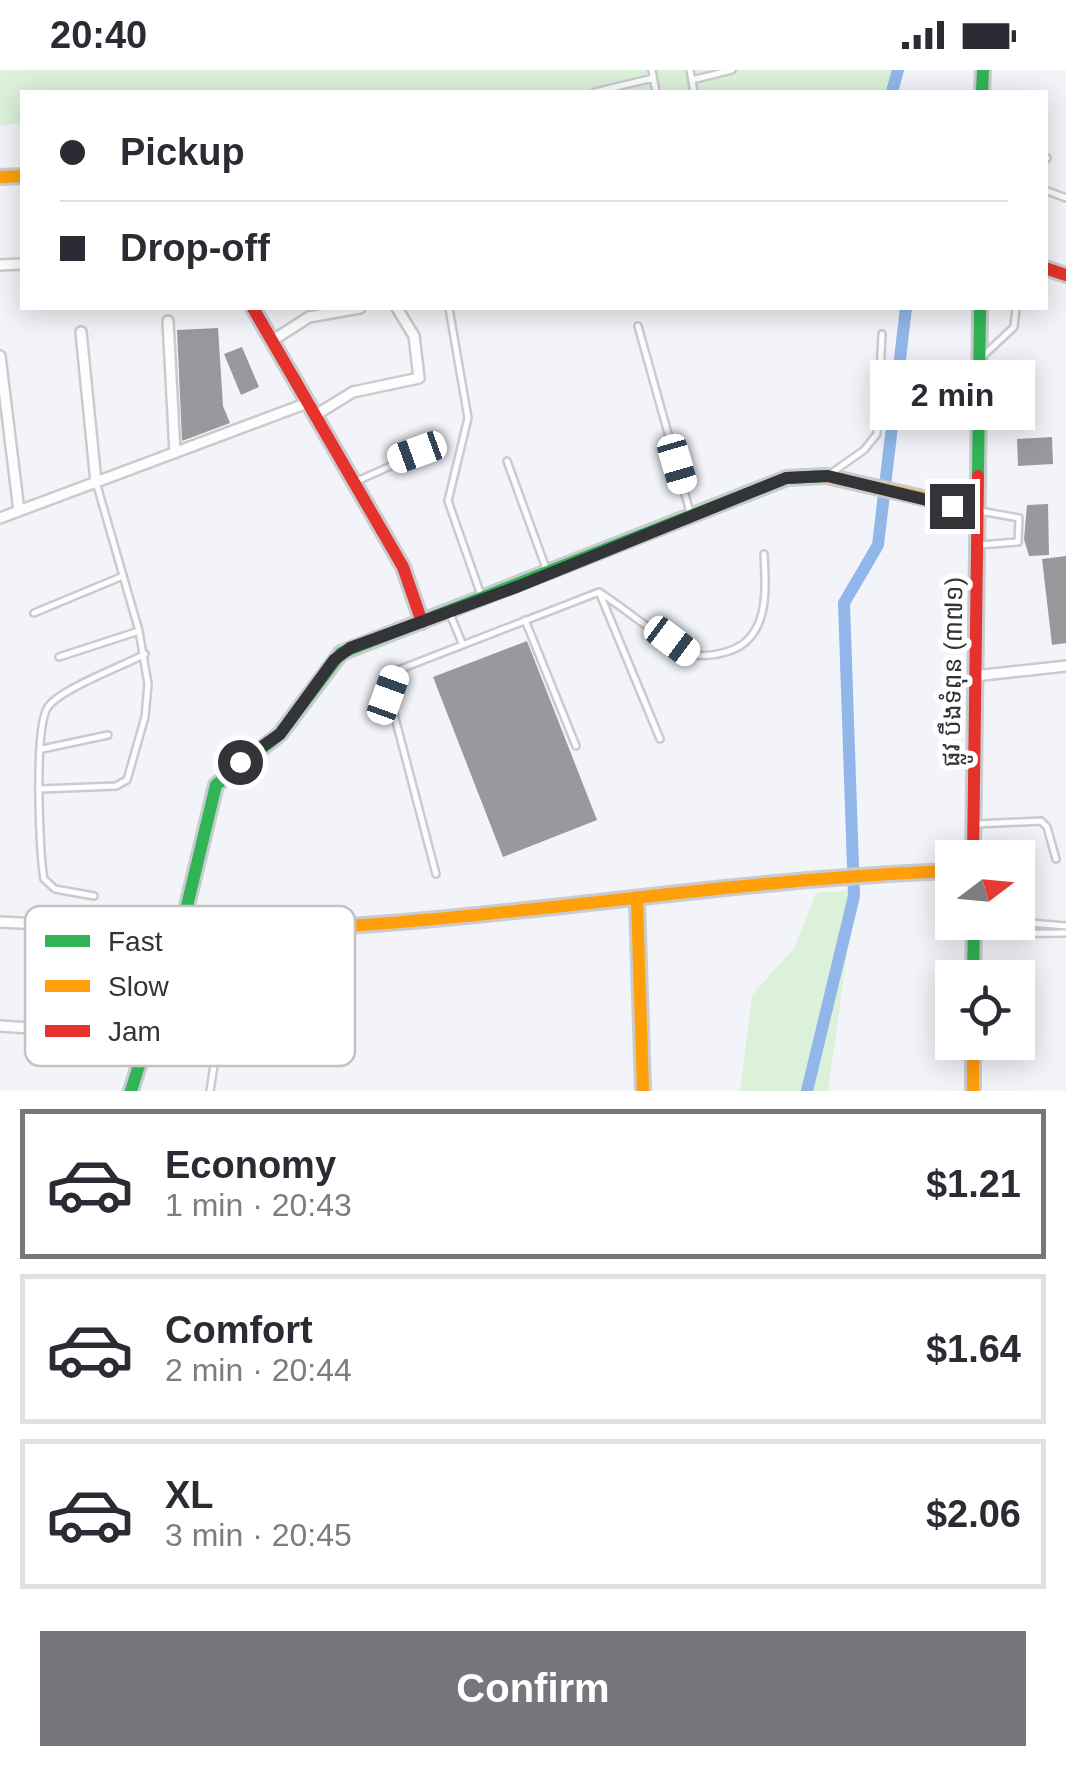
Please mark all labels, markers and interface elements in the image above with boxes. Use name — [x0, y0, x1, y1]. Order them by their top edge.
text: 20:40 — [50, 14, 147, 56]
text: Pickup — [120, 131, 245, 173]
text: Drop-off — [120, 227, 270, 269]
callout: 2 min — [870, 361, 1034, 431]
text: 2 min — [911, 377, 994, 413]
car — [384, 428, 450, 476]
car — [654, 431, 700, 497]
route end — [930, 484, 975, 529]
street label: ផ្លូវ បឹងទំពុន (៣៧១) — [935, 577, 977, 767]
car — [639, 611, 705, 671]
car — [364, 662, 412, 728]
route start — [218, 740, 263, 785]
north arrow — [935, 840, 1035, 940]
map controls — [935, 840, 1035, 1060]
legend — [25, 906, 355, 1066]
text: Fast — [108, 926, 163, 957]
button: locate — [935, 960, 1035, 1060]
text: Slow — [108, 971, 169, 1002]
text: Jam — [108, 1016, 161, 1047]
icon: car — [45, 1139, 135, 1229]
text: Economy — [165, 1144, 336, 1186]
text: $1.21 — [926, 1163, 1021, 1205]
text: 1 min · 20:43 — [165, 1187, 352, 1223]
icon: car — [45, 1304, 135, 1394]
text: Comfort — [165, 1309, 313, 1351]
text: $1.64 — [926, 1328, 1021, 1370]
text: 2 min · 20:44 — [165, 1352, 352, 1388]
icon: car — [45, 1469, 135, 1559]
text: XL — [165, 1474, 214, 1516]
text: $2.06 — [926, 1493, 1021, 1535]
text: 3 min · 20:45 — [165, 1517, 352, 1553]
button: Confirm — [40, 1631, 1026, 1746]

